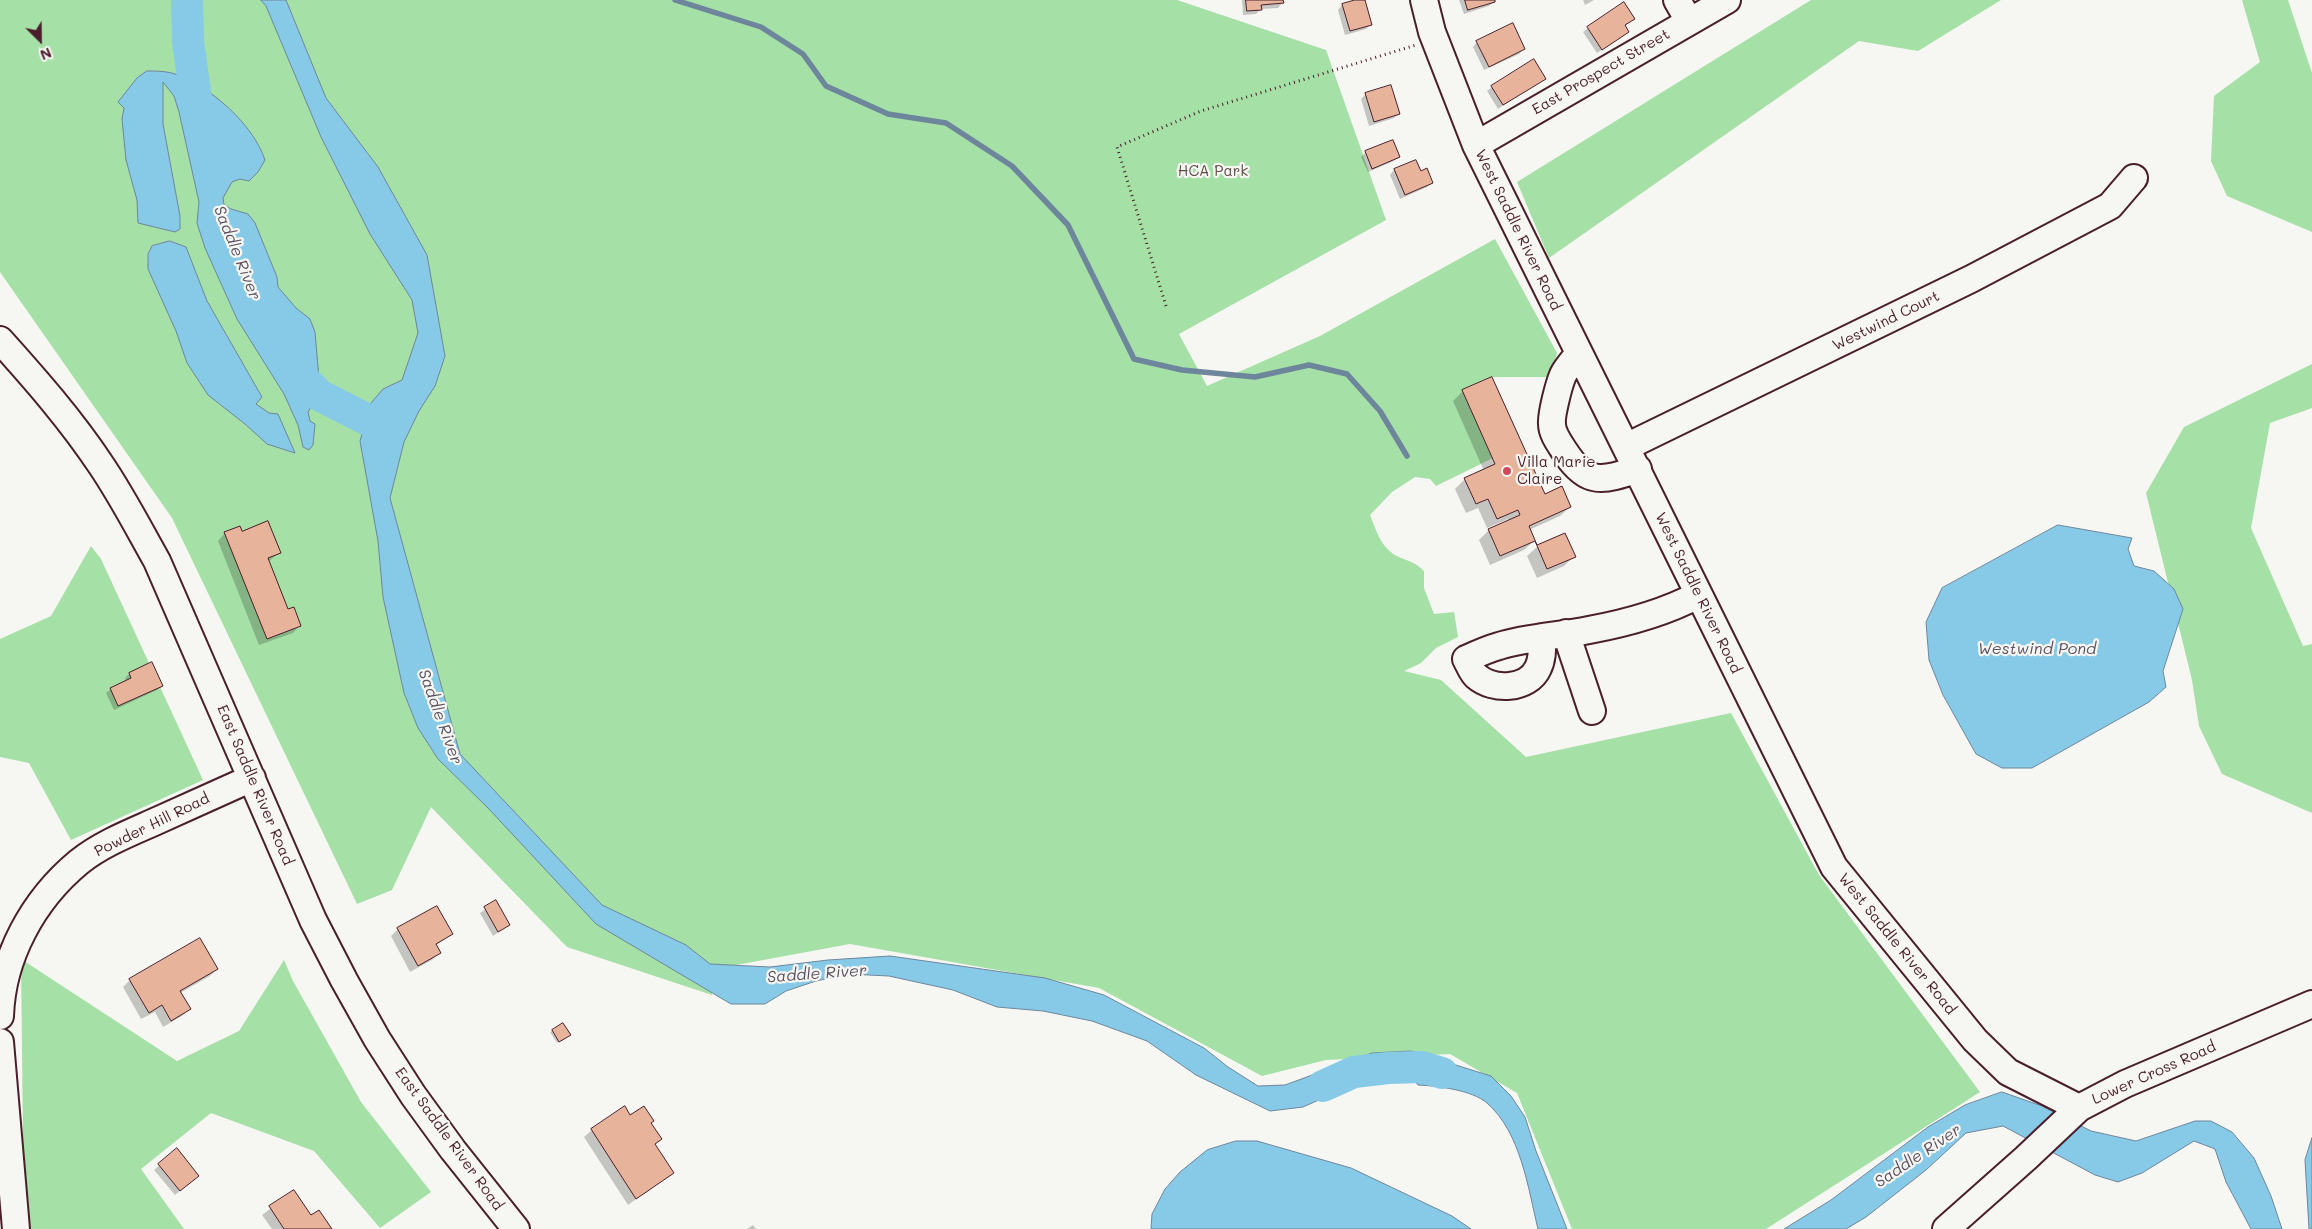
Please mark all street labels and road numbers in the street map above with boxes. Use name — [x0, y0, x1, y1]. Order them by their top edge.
street label: East Prospect Street — [1529, 25, 1673, 119]
street label: West Saddle River Road — [1471, 147, 1565, 313]
street label: Westwind Court — [1829, 287, 1943, 355]
street label: West Saddle River Road — [1651, 510, 1745, 676]
street label: East Saddle River Road — [213, 702, 297, 868]
street label: Powder Hill Road — [92, 789, 212, 861]
street label: West Saddle River Road — [1834, 870, 1960, 1018]
street label: Lower Cross Road — [2089, 1038, 2219, 1108]
street label: East Saddle River Road — [391, 1064, 507, 1214]

